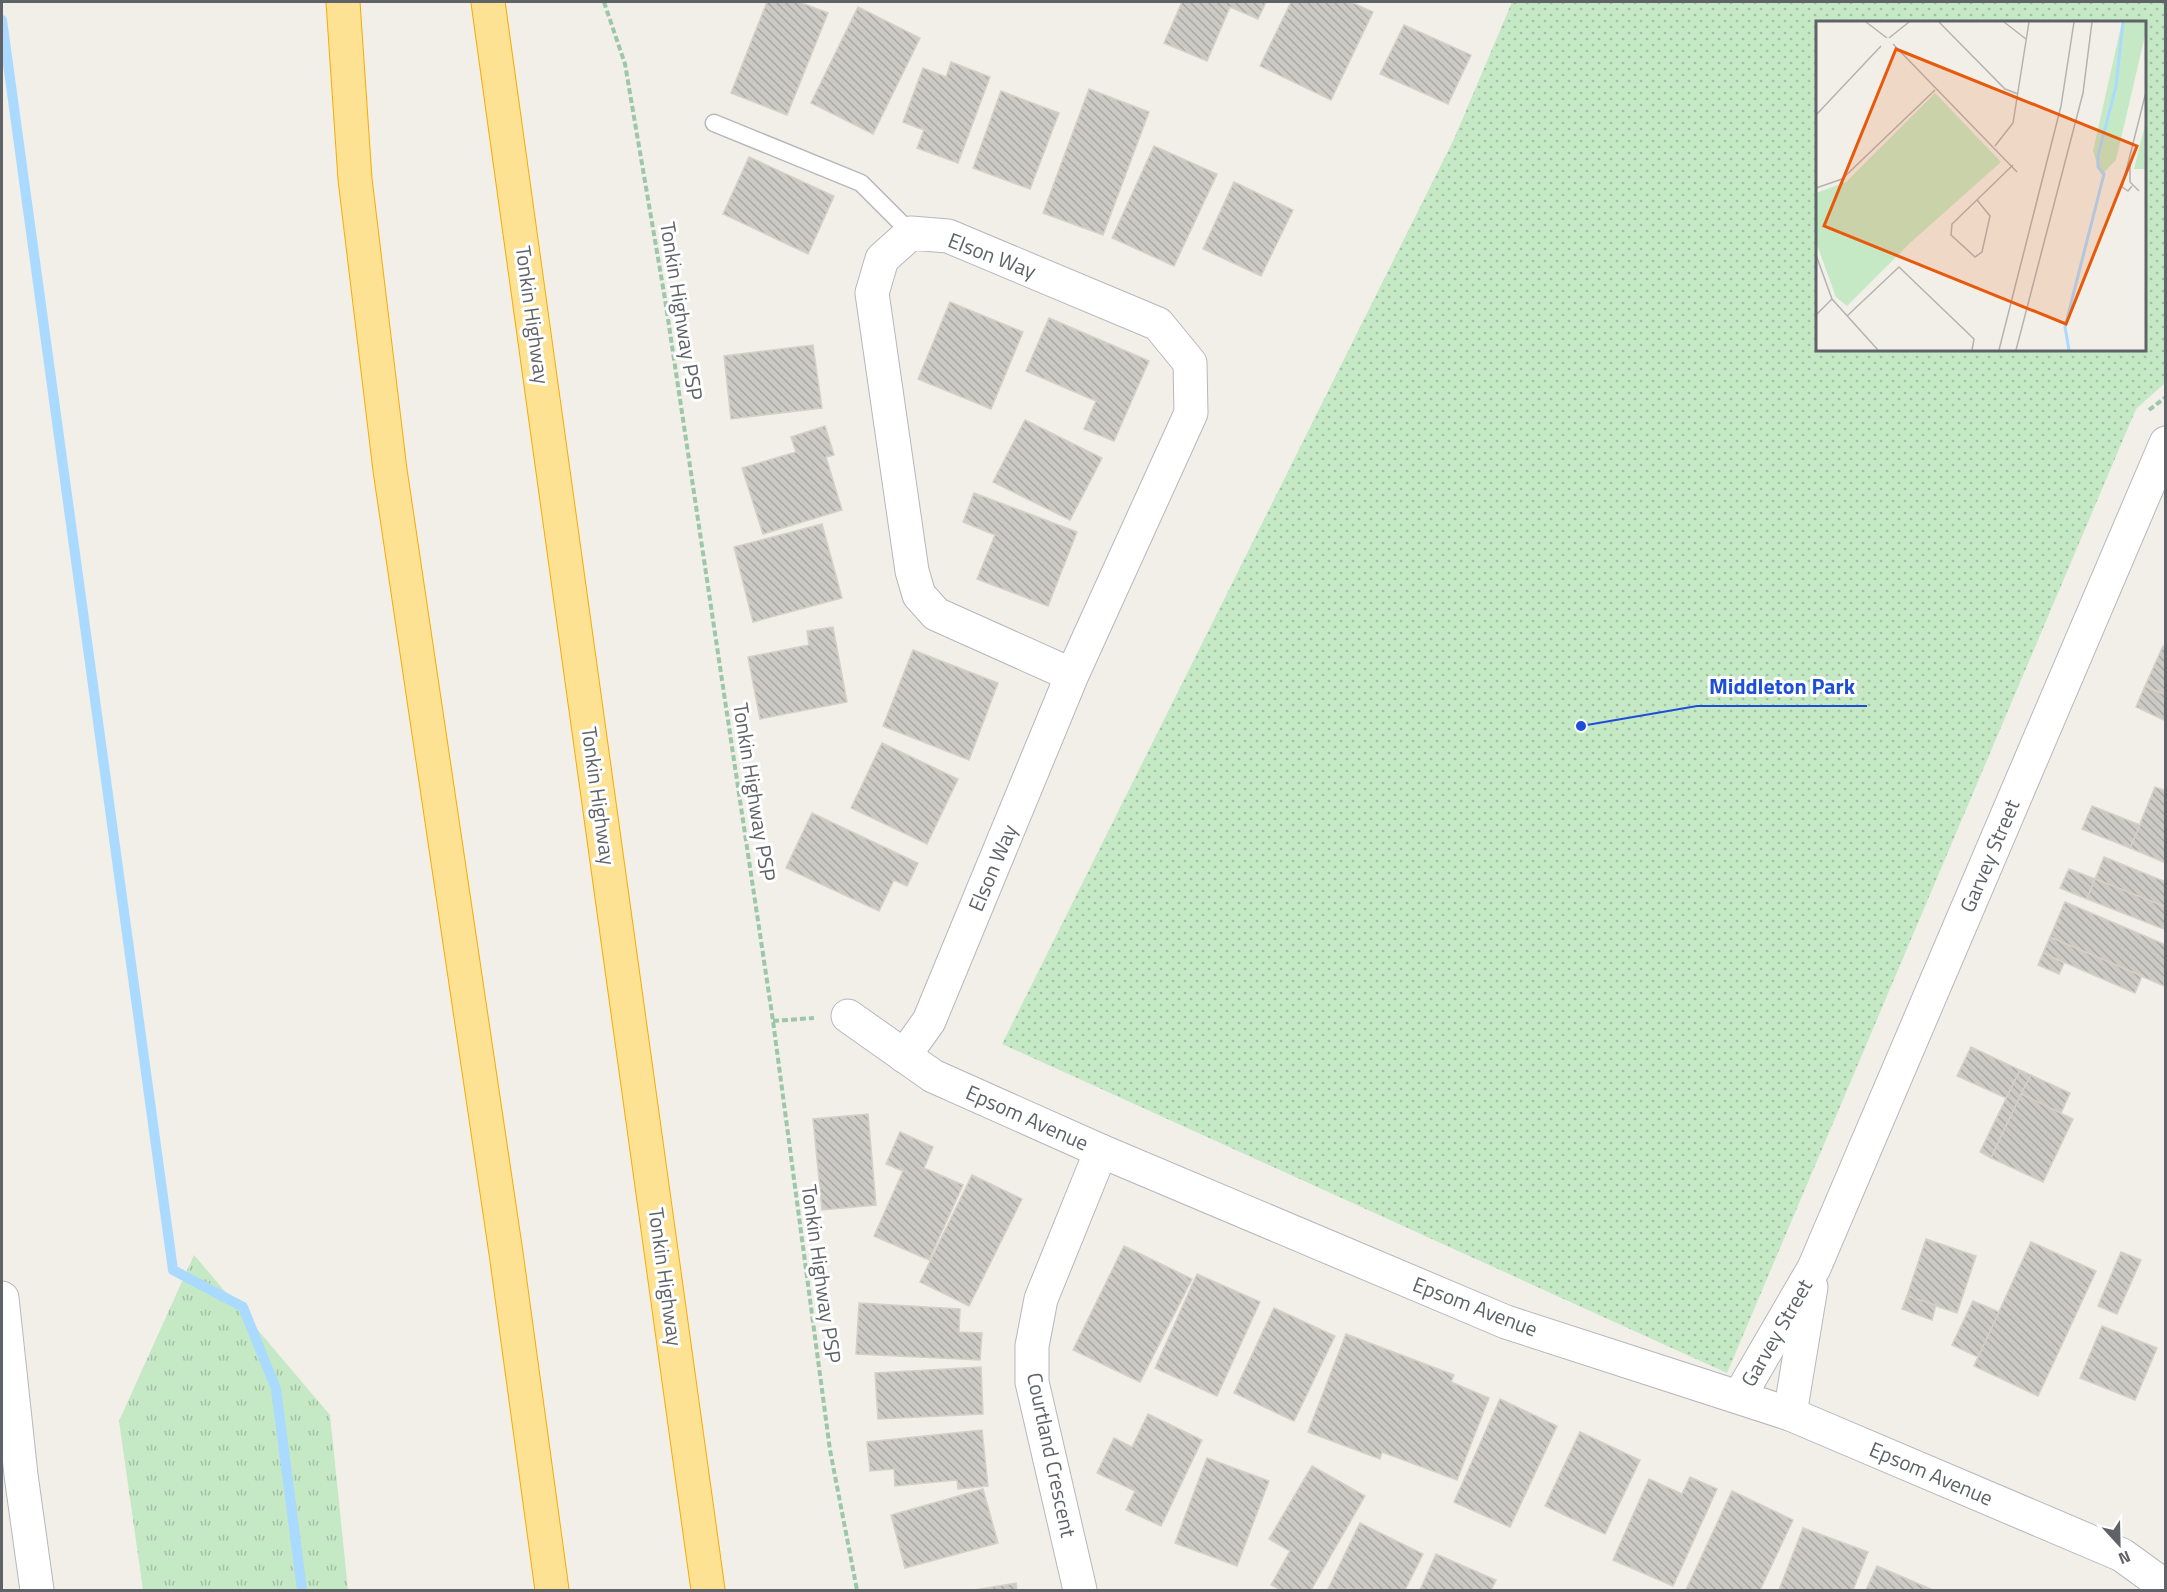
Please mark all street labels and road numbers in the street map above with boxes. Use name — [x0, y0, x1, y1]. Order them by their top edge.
street label: Tonkin Highway PSP — [652, 219, 712, 402]
street label: Elson Way — [944, 224, 1041, 287]
street label: Tonkin Highway — [507, 244, 559, 386]
street label: Tonkin Highway PSP — [725, 700, 785, 883]
street label: Tonkin Highway — [573, 725, 625, 867]
street label: Garvey Street — [1951, 794, 2027, 917]
street label: Elson Way — [959, 819, 1025, 916]
street label: Epsom Avenue — [961, 1076, 1094, 1158]
street label: Tonkin Highway PSP — [794, 1182, 850, 1365]
street label: Tonkin Highway — [640, 1206, 692, 1348]
street label: Epsom Avenue — [1408, 1268, 1542, 1345]
street label: Garvey Street — [1732, 1272, 1820, 1392]
street label: Courtland Crescent — [1019, 1370, 1085, 1541]
street label: Epsom Avenue — [1865, 1433, 1998, 1513]

